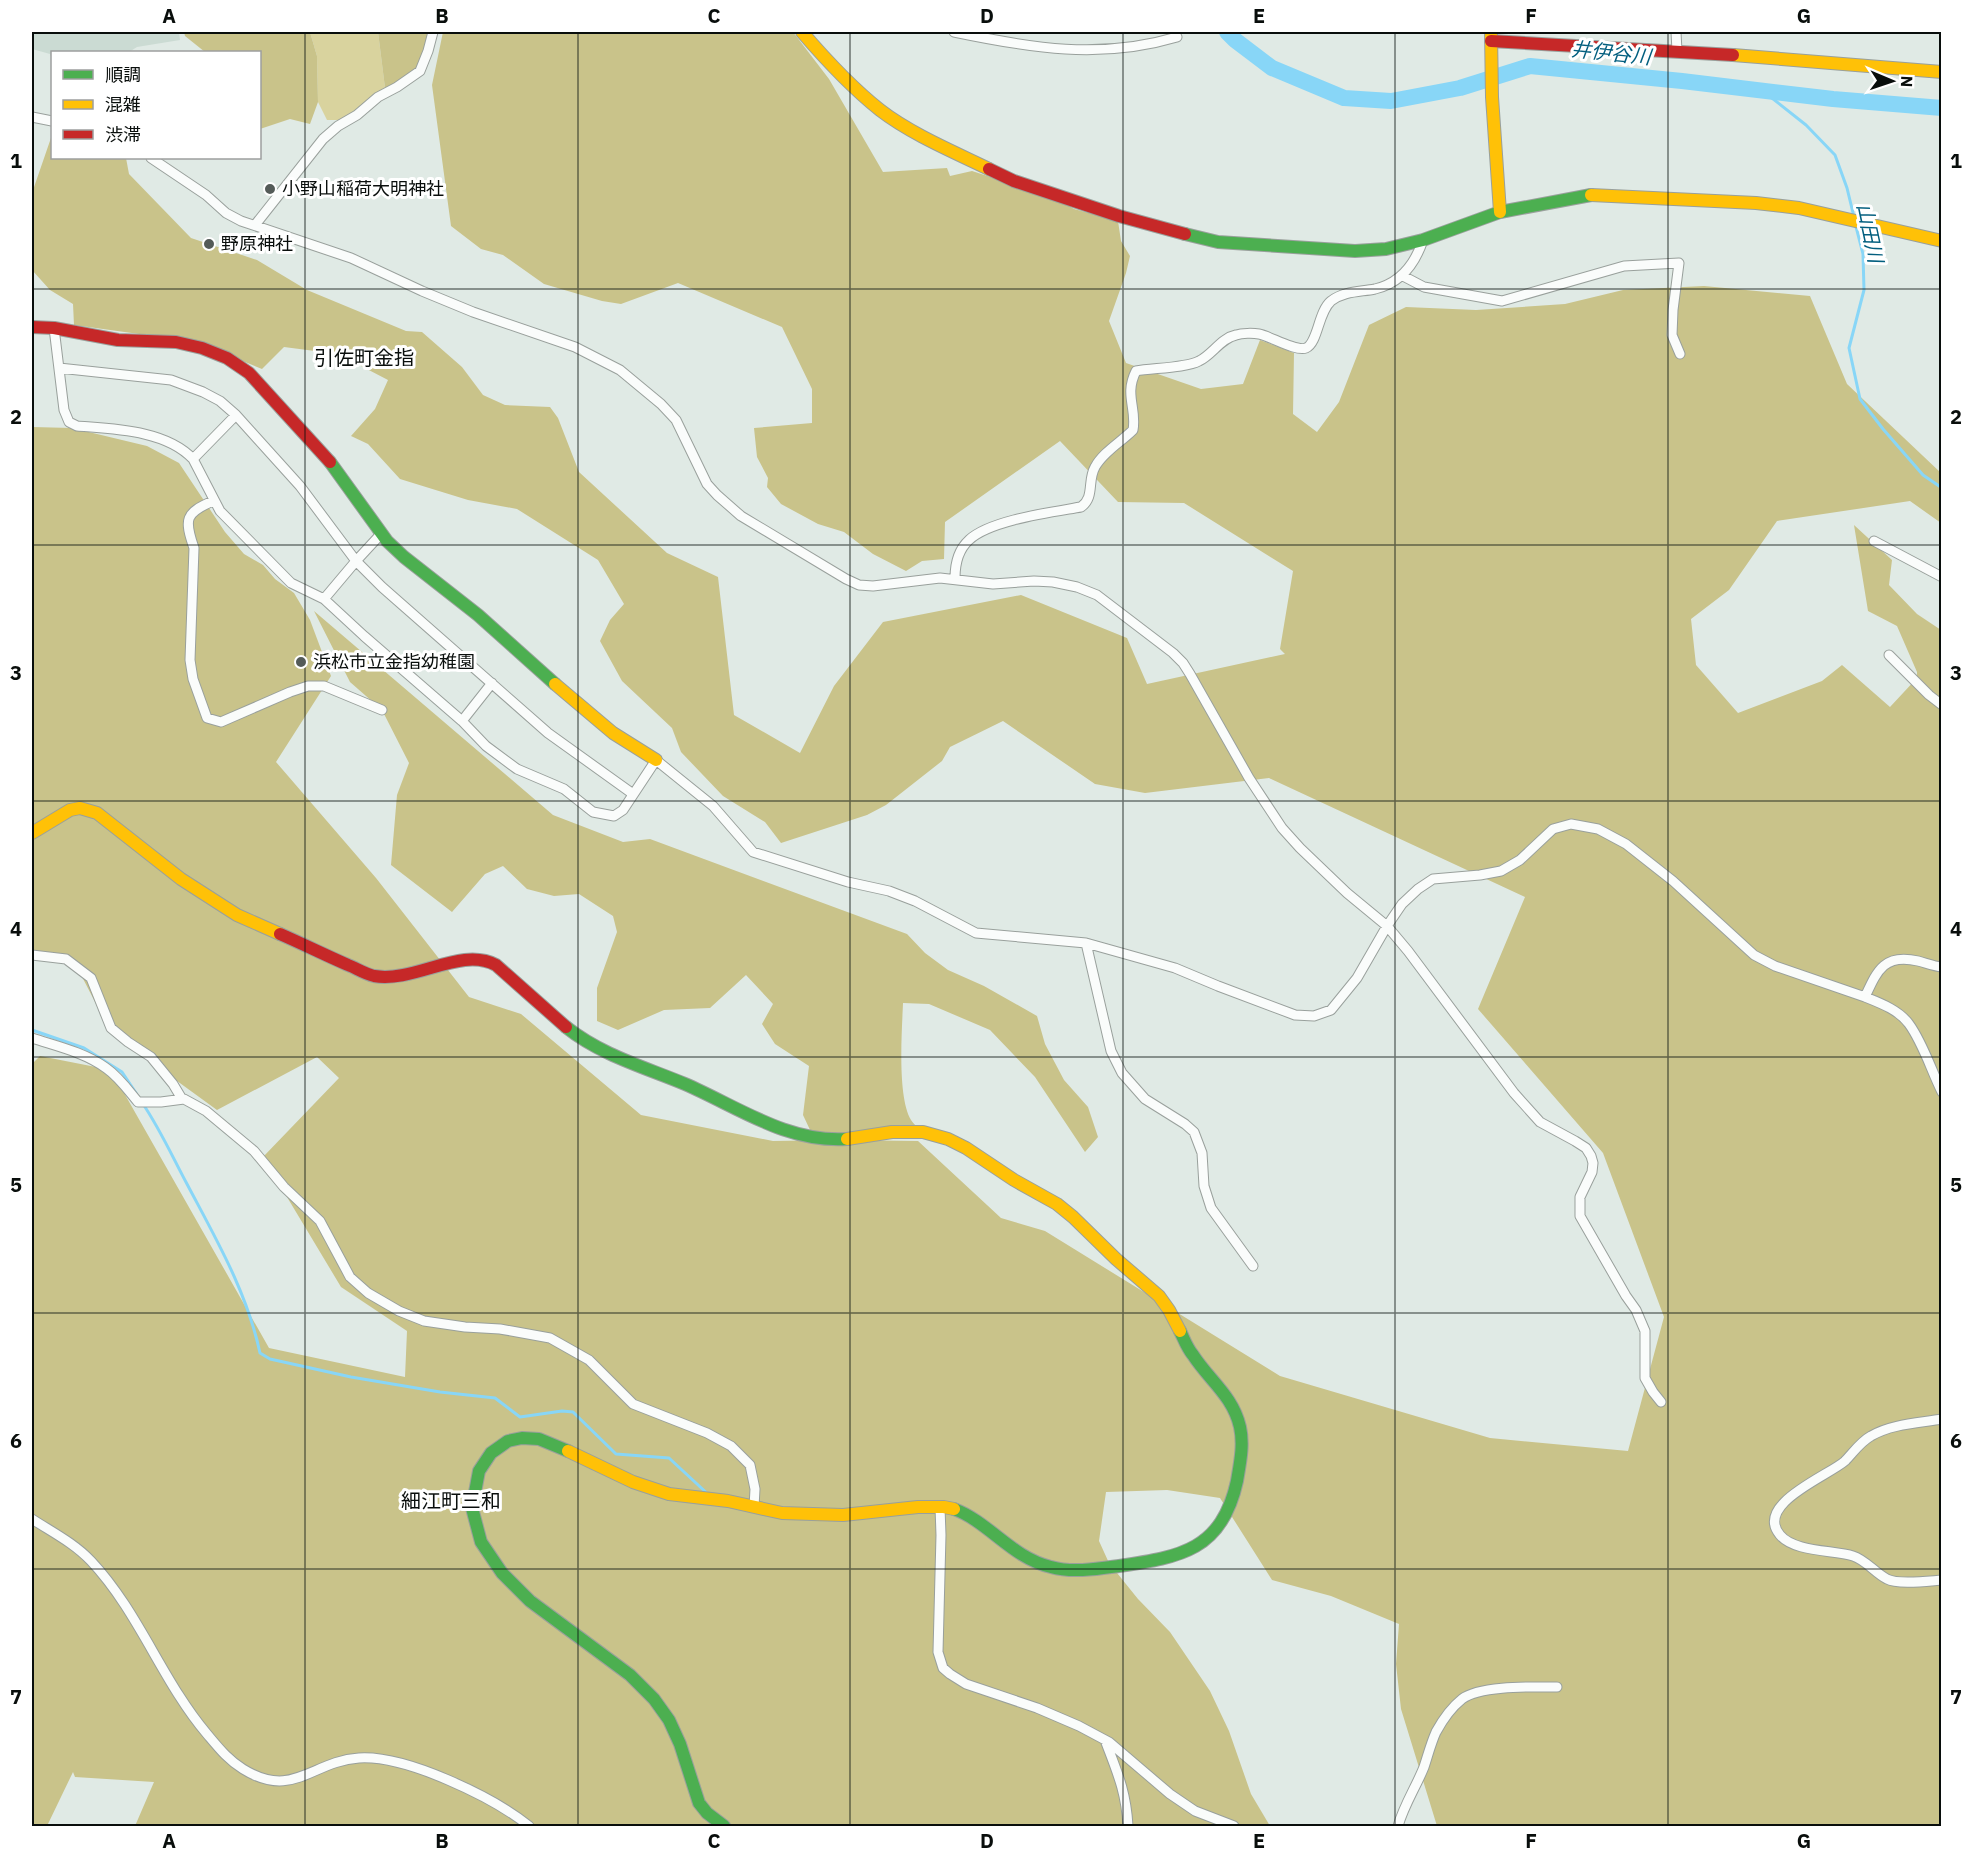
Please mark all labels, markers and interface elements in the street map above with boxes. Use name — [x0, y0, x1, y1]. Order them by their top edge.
text: A — [162, 2, 176, 29]
text: B — [435, 2, 449, 29]
text: C — [707, 2, 721, 29]
text: D — [980, 2, 994, 29]
text: E — [1253, 2, 1265, 29]
text: F — [1525, 2, 1537, 29]
text: G — [1797, 2, 1811, 29]
water label: 井伊谷川 — [1570, 35, 1654, 70]
legend — [51, 51, 261, 159]
north arrow — [1862, 51, 1922, 111]
text: 順調 — [105, 63, 141, 86]
text: N — [1897, 75, 1917, 88]
text: 混雑 — [105, 93, 141, 116]
text: 渋滞 — [105, 123, 141, 146]
text: 1 — [10, 147, 22, 174]
text: 1 — [1950, 147, 1962, 174]
place label: 小野山稲荷大明神社 — [282, 177, 444, 200]
marker: 小野山稲荷大明神社 — [263, 182, 277, 196]
water label: 山田川 — [1851, 201, 1890, 267]
place label: 野原神社 — [221, 232, 293, 255]
marker: 野原神社 — [202, 237, 216, 251]
district label: 引佐町金指 — [314, 344, 414, 371]
text: 2 — [10, 403, 22, 430]
text: 2 — [1950, 403, 1962, 430]
place label: 浜松市立金指幼稚園 — [313, 650, 475, 673]
marker: 浜松市立金指幼稚園 — [294, 655, 308, 669]
text: 3 — [10, 659, 22, 686]
text: 3 — [1950, 659, 1962, 686]
text: 4 — [10, 915, 22, 942]
text: 4 — [1950, 915, 1962, 942]
text: 5 — [10, 1171, 22, 1198]
text: 5 — [1950, 1171, 1962, 1198]
text: 6 — [10, 1427, 22, 1454]
text: 6 — [1950, 1427, 1962, 1454]
district label: 細江町三和 — [401, 1487, 501, 1514]
text: 7 — [10, 1683, 22, 1710]
text: 7 — [1950, 1683, 1962, 1710]
text: A — [162, 1827, 176, 1854]
text: B — [435, 1827, 449, 1854]
text: C — [707, 1827, 721, 1854]
text: D — [980, 1827, 994, 1854]
text: E — [1253, 1827, 1265, 1854]
text: F — [1525, 1827, 1537, 1854]
text: G — [1797, 1827, 1811, 1854]

